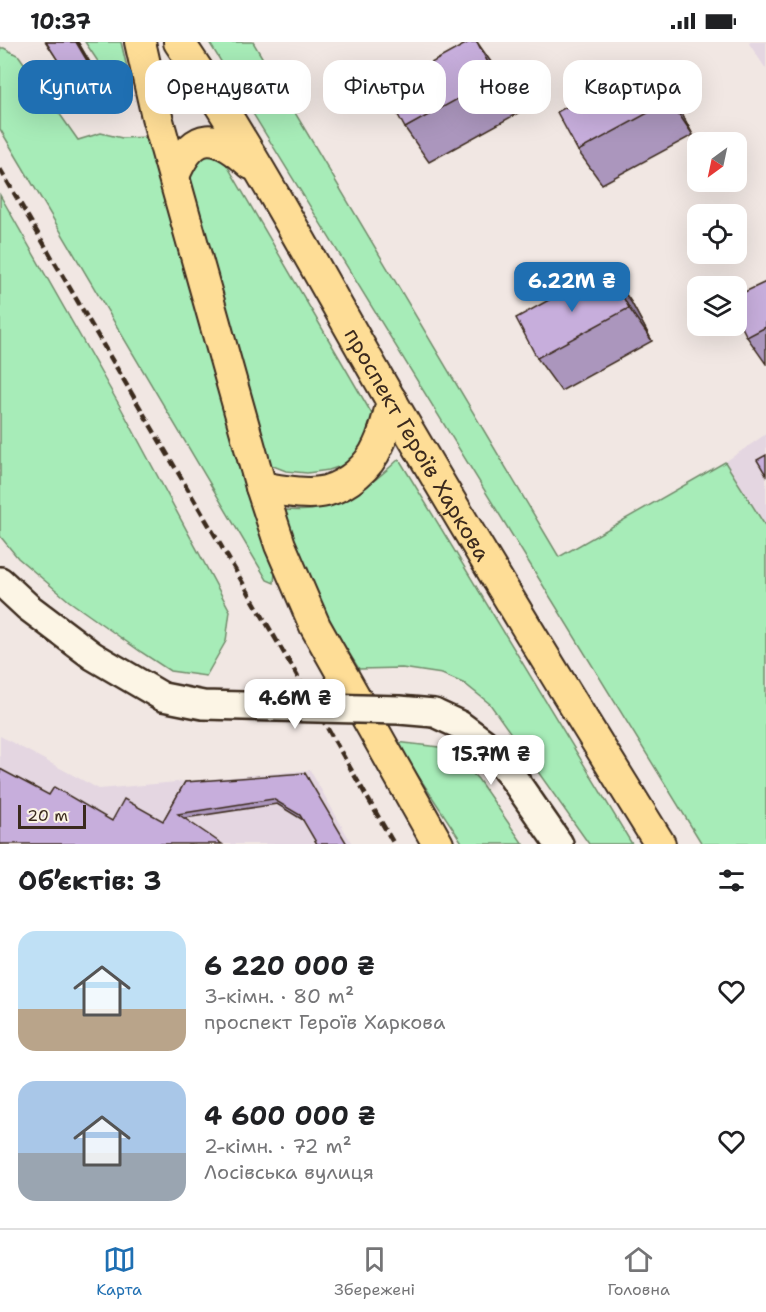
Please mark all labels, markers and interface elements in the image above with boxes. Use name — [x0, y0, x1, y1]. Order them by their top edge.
text: 10:37 — [30, 7, 91, 36]
chip: Купити — [18, 60, 133, 114]
chip: Орендувати — [145, 60, 311, 114]
chip: Фільтри — [323, 60, 446, 114]
chip: Нове — [458, 60, 551, 114]
chip: Квартира — [563, 60, 702, 114]
north arrow — [687, 132, 747, 192]
map controls — [687, 132, 747, 336]
button: locate — [687, 204, 747, 264]
pin: 6.22M ₴ — [517, 262, 627, 313]
text: 6.22M ₴ — [528, 268, 616, 294]
button: layers — [687, 276, 747, 336]
street label: проспект Героїв Харкова — [338, 323, 497, 567]
pin: 4.6M ₴ — [246, 679, 344, 730]
text: 4.6M ₴ — [258, 685, 332, 711]
pin: 15.7M ₴ — [436, 735, 546, 786]
text: 15.7M ₴ — [451, 741, 531, 767]
scale bar — [18, 802, 86, 830]
text: 20 m — [27, 805, 68, 826]
text: Об’єктів: 3 — [18, 863, 161, 898]
icon: filters — [715, 864, 748, 897]
text: 6 220 000 ₴ — [204, 948, 375, 983]
icon: home — [66, 955, 138, 1027]
icon: heart — [715, 975, 748, 1008]
text: 3-кімн. · 80 m² — [204, 983, 354, 1009]
text: проспект Героїв Харкова — [204, 1009, 445, 1035]
text: 4 600 000 ₴ — [204, 1098, 376, 1133]
icon: home — [66, 1105, 138, 1177]
icon: heart — [715, 1125, 748, 1158]
text: 2-кімн. · 72 m² — [204, 1133, 352, 1159]
text: Лосівська вулиця — [204, 1159, 374, 1185]
tab: Карта — [96, 1243, 142, 1300]
tab: Збережені — [334, 1243, 415, 1300]
tab: Головна — [607, 1243, 670, 1300]

